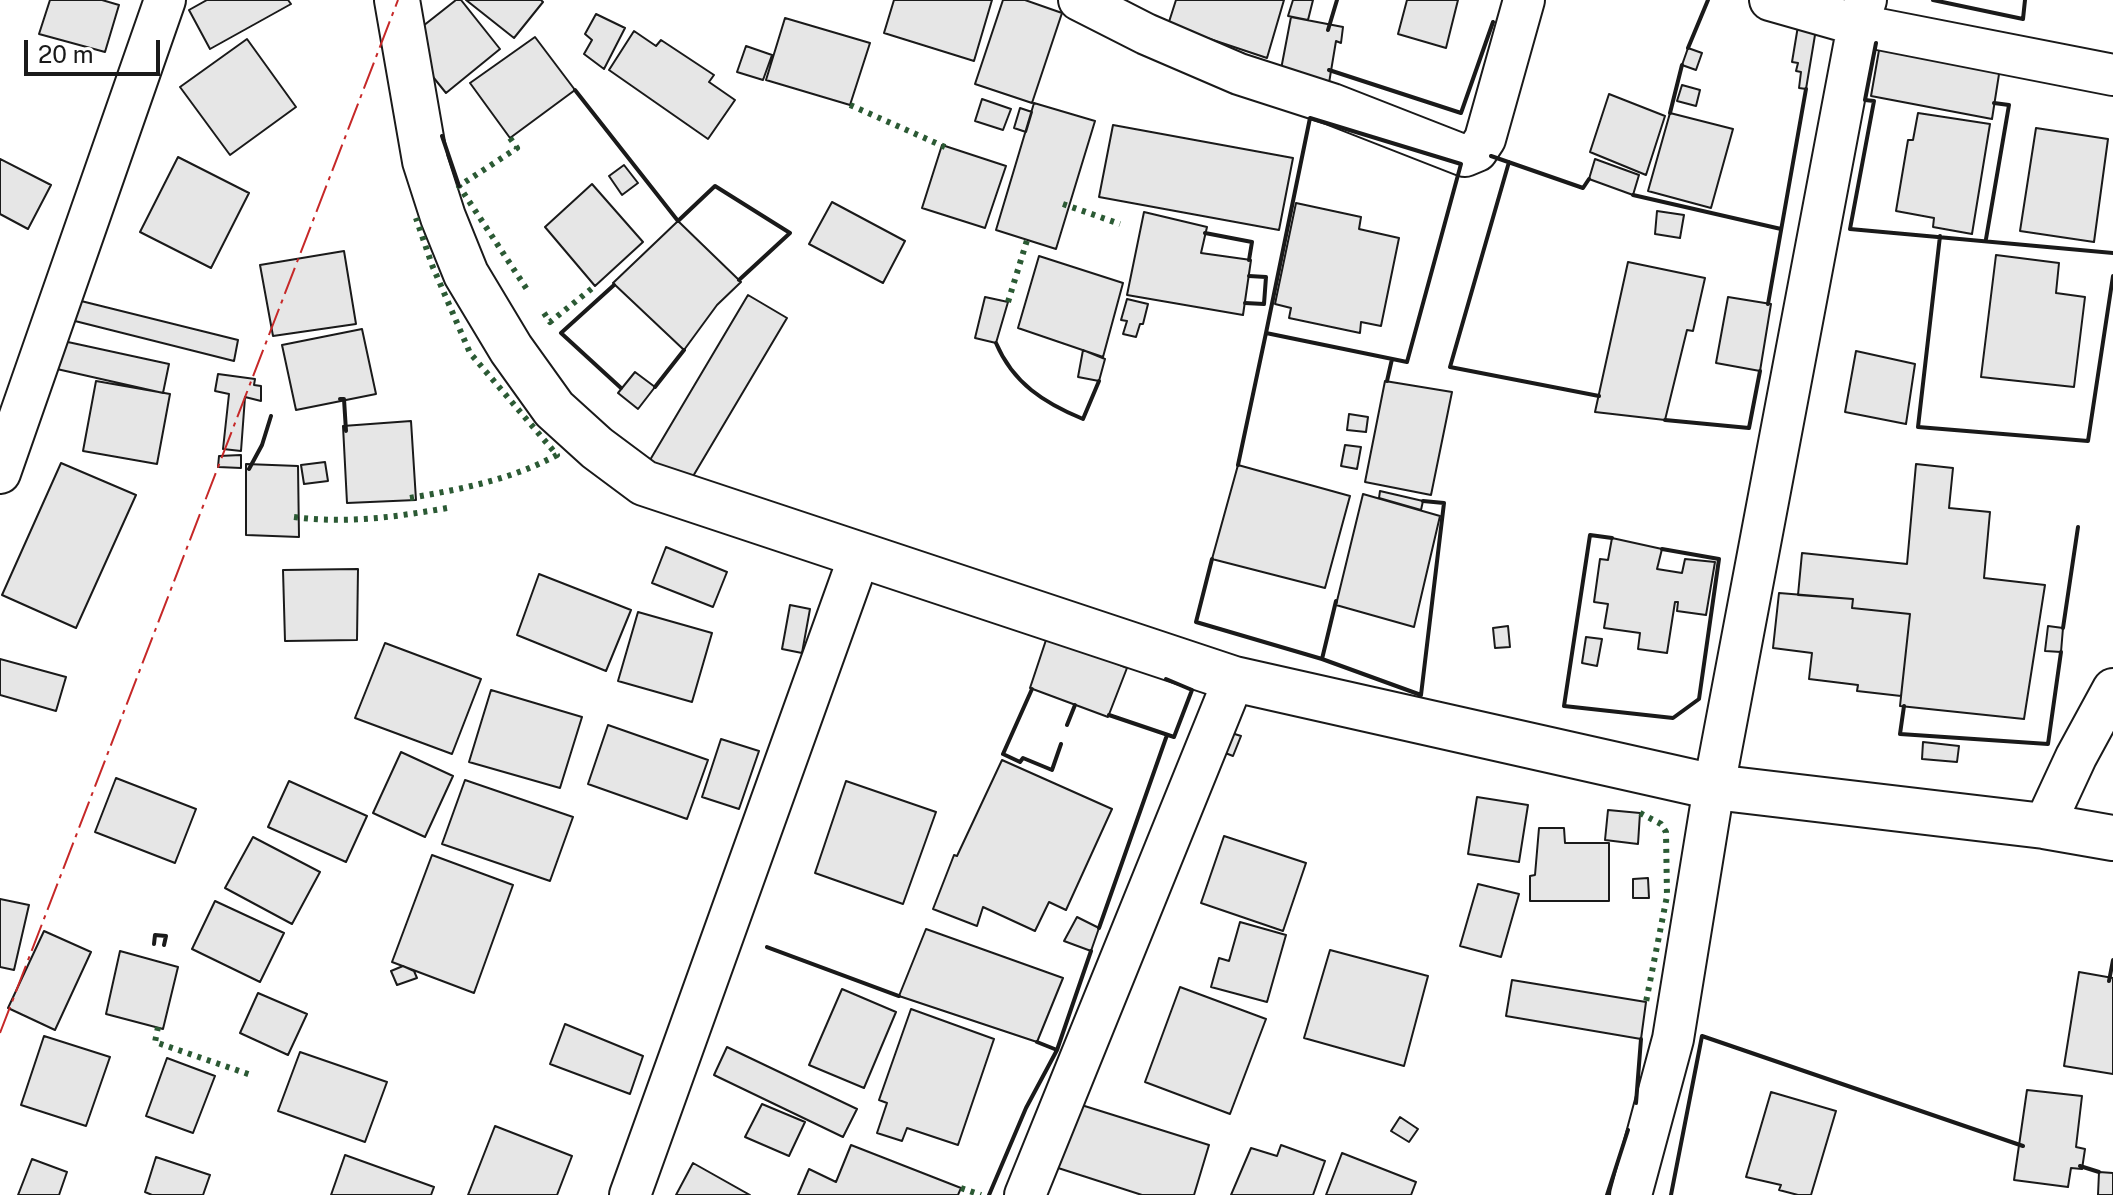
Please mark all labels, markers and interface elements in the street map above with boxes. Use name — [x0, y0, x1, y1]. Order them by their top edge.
scale bar — [28, 24, 164, 74]
text: 20 m — [38, 40, 94, 68]

